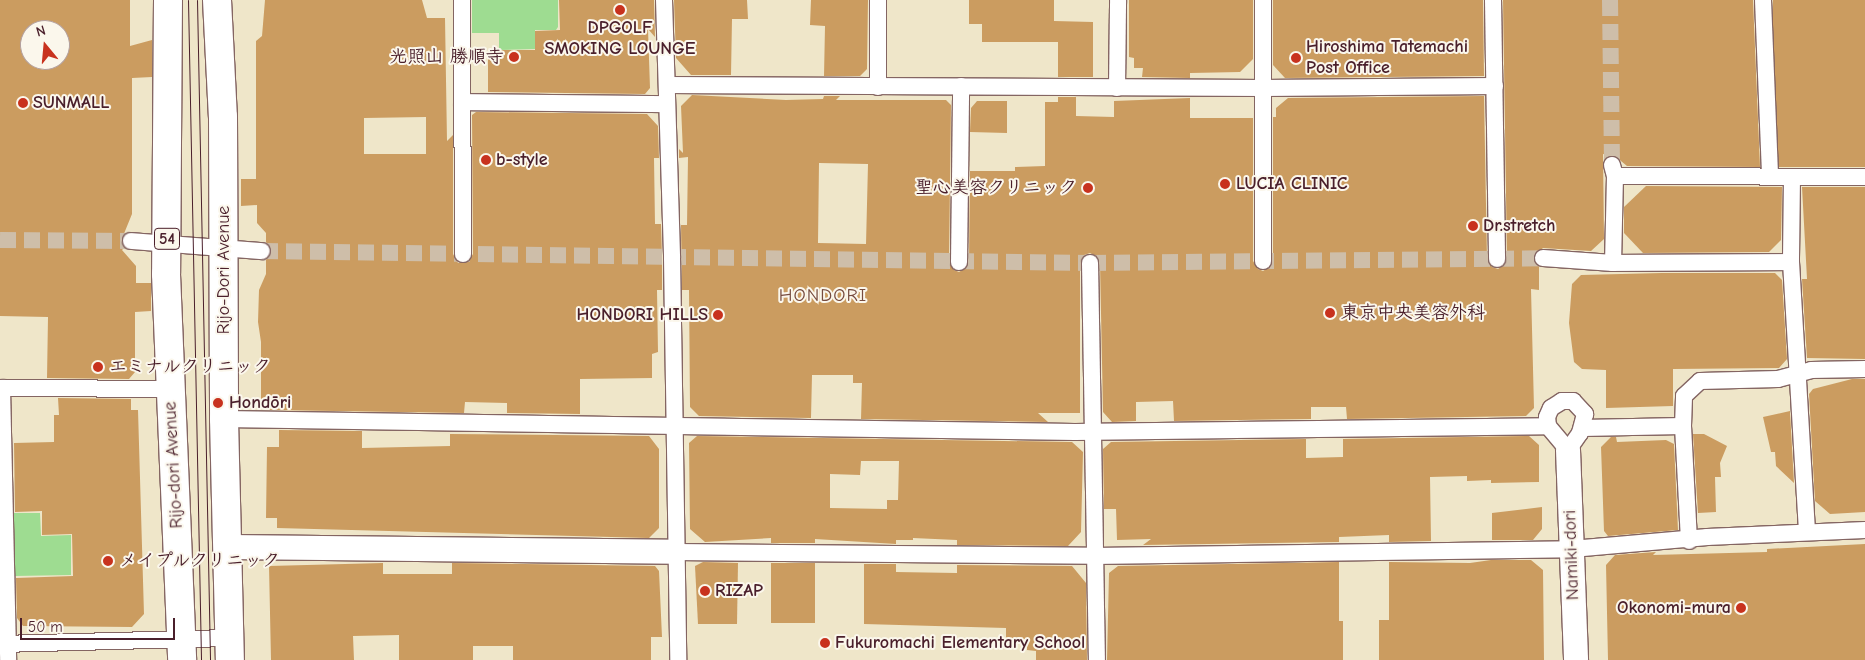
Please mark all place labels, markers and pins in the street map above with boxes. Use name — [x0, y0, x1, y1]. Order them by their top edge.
marker: DPGOLF SMOKING LOUNGE — [614, 4, 626, 16]
place label: DPGOLF SMOKING LOUNGE — [545, 18, 695, 60]
place label: Hiroshima Tatemachi Post Office — [1306, 37, 1468, 80]
place label: 光照山 勝順寺 — [390, 46, 504, 68]
marker: 光照山 勝順寺 — [508, 51, 520, 63]
marker: Hiroshima Tatemachi Post Office — [1290, 52, 1302, 64]
place label: SUNMALL — [33, 92, 110, 114]
marker: SUNMALL — [17, 97, 29, 109]
place label: b-style — [496, 149, 548, 171]
marker: b-style — [480, 154, 492, 166]
place label: LUCIA CLINIC — [1236, 173, 1348, 195]
place label: 聖心美容クリニック — [915, 177, 1077, 199]
marker: LUCIA CLINIC — [1218, 177, 1232, 191]
marker: 聖心美容クリニック — [1081, 181, 1095, 195]
place label: Dr.stretch — [1483, 215, 1555, 237]
marker: Dr.stretch — [1467, 220, 1479, 232]
place label: 東京中央美容外科 — [1341, 302, 1485, 324]
place label: HONDORI HILLS — [577, 304, 708, 326]
marker: 東京中央美容外科 — [1323, 306, 1337, 320]
marker: HONDORI HILLS — [712, 309, 724, 321]
place label: エミナルクリニック — [109, 356, 271, 378]
marker: エミナルクリニック — [91, 360, 105, 374]
place label: Hondōri — [229, 392, 291, 414]
marker: Hondōri — [211, 396, 225, 410]
place label: メイプルクリニック — [119, 550, 281, 572]
marker: メイプルクリニック — [101, 554, 115, 568]
place label: RIZAP — [715, 580, 763, 602]
marker: RIZAP — [699, 585, 711, 597]
place label: Okonomi-mura — [1617, 597, 1731, 619]
marker: Okonomi-mura — [1735, 602, 1747, 614]
place label: Fukuromachi Elementary School — [835, 632, 1085, 654]
marker: Fukuromachi Elementary School — [819, 637, 831, 649]

